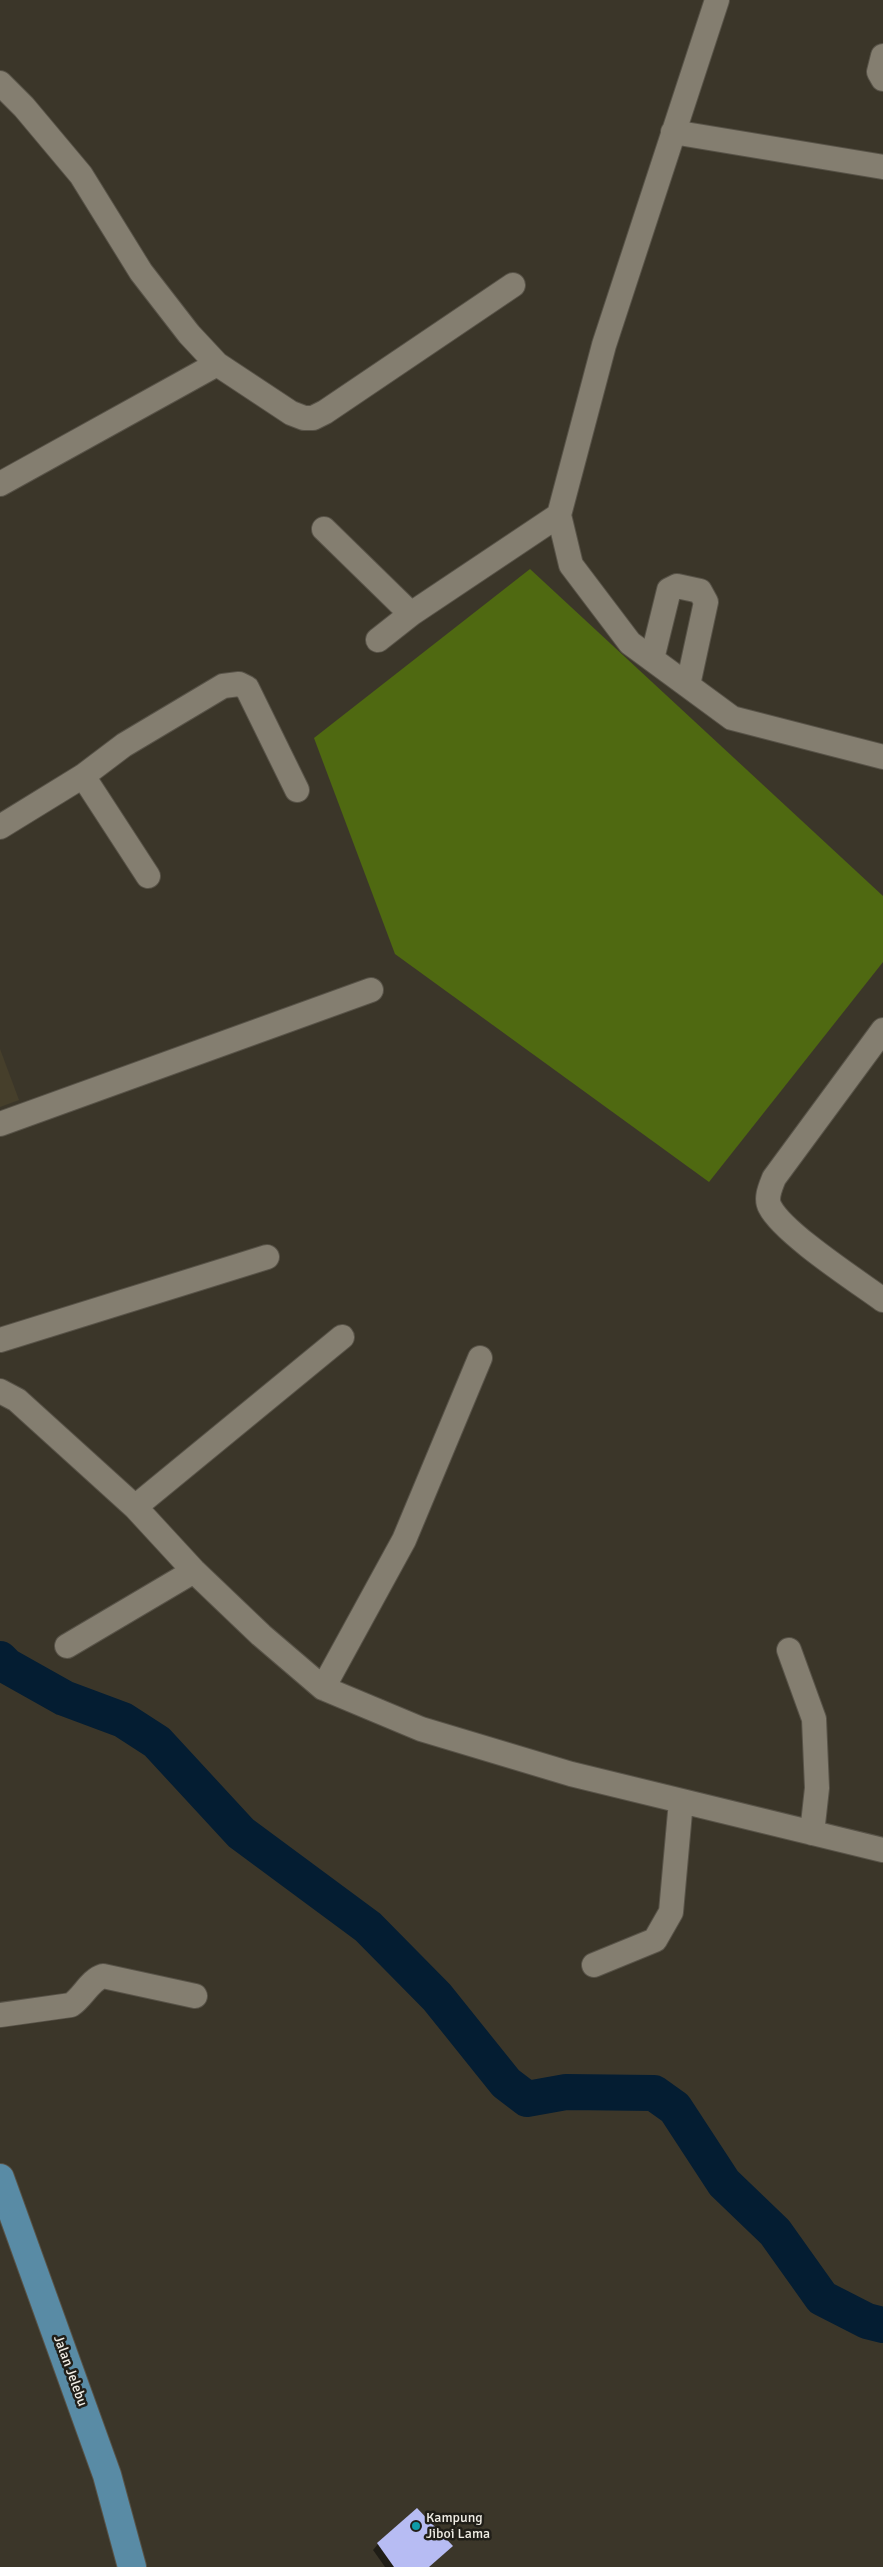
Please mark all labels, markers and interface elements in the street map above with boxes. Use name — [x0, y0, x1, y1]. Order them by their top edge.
street label: Jalan Jelebu — [49, 2333, 91, 2409]
place label: Kampung Jiboi Lama — [426, 2510, 490, 2542]
marker: Kampung Jiboi Lama — [410, 2520, 422, 2532]

